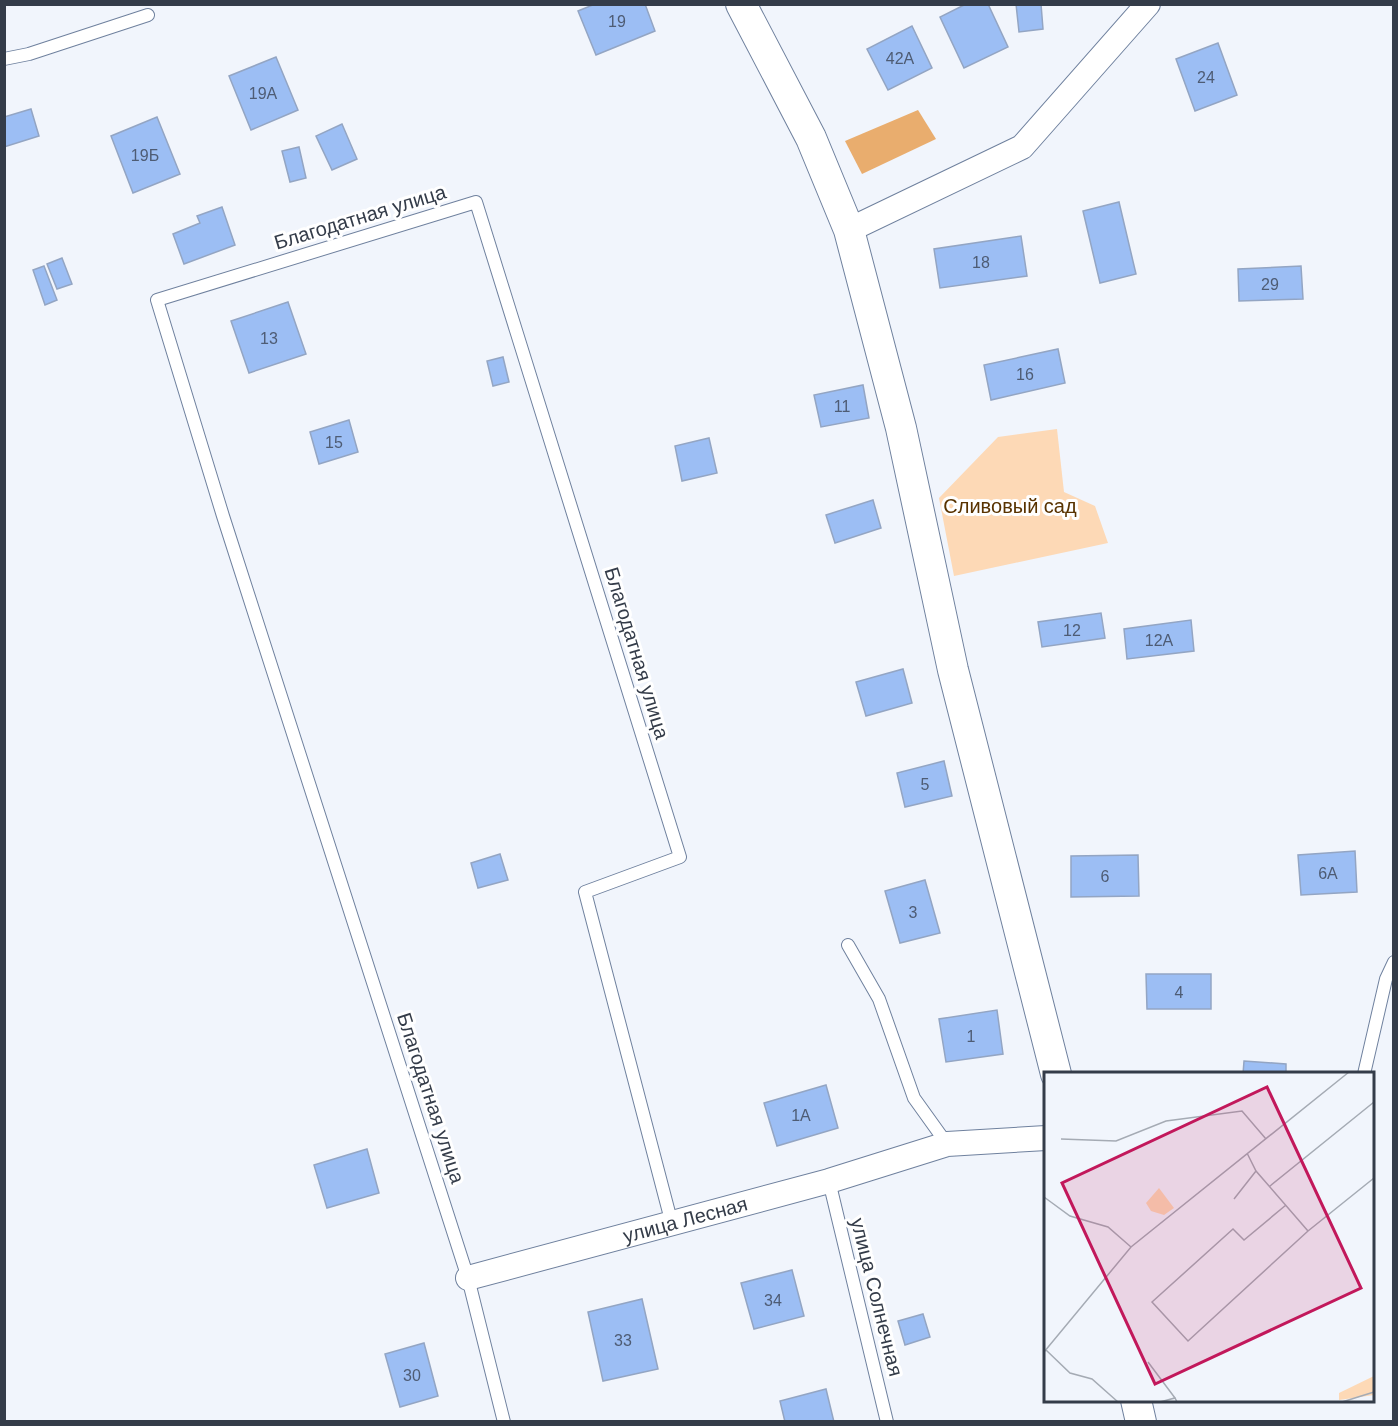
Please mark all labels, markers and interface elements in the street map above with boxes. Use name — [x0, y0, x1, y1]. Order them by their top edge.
house number: 19 — [608, 13, 626, 30]
house number: 42А — [886, 50, 915, 67]
house number: 24 — [1197, 69, 1215, 86]
house number: 19А — [249, 85, 278, 102]
house number: 19Б — [131, 147, 159, 164]
street label: Благодатная улица — [272, 180, 449, 254]
house number: 18 — [972, 254, 990, 271]
house number: 29 — [1261, 276, 1279, 293]
house number: 13 — [260, 330, 278, 347]
house number: 16 — [1016, 366, 1034, 383]
house number: 11 — [834, 398, 850, 415]
house number: 15 — [325, 434, 343, 451]
park label: Сливовый сад — [943, 495, 1077, 517]
street label: Благодатная улица — [600, 565, 674, 742]
house number: 12 — [1063, 622, 1081, 639]
house number: 12А — [1145, 632, 1174, 649]
house number: 5 — [921, 776, 930, 793]
house number: 6А — [1318, 865, 1338, 882]
house number: 6 — [1101, 868, 1110, 885]
house number: 3 — [909, 904, 918, 921]
house number: 4 — [1175, 984, 1184, 1001]
street label: Благодатная улица — [393, 1010, 469, 1187]
house number: 1 — [967, 1028, 976, 1045]
inset map — [1044, 1072, 1374, 1402]
house number: 1А — [791, 1107, 811, 1124]
street label: улица Лесная — [621, 1192, 750, 1247]
street label: улица Солнечная — [847, 1216, 907, 1378]
house number: 34 — [764, 1292, 782, 1309]
house number: 33 — [614, 1332, 632, 1349]
house number: 30 — [403, 1367, 421, 1384]

